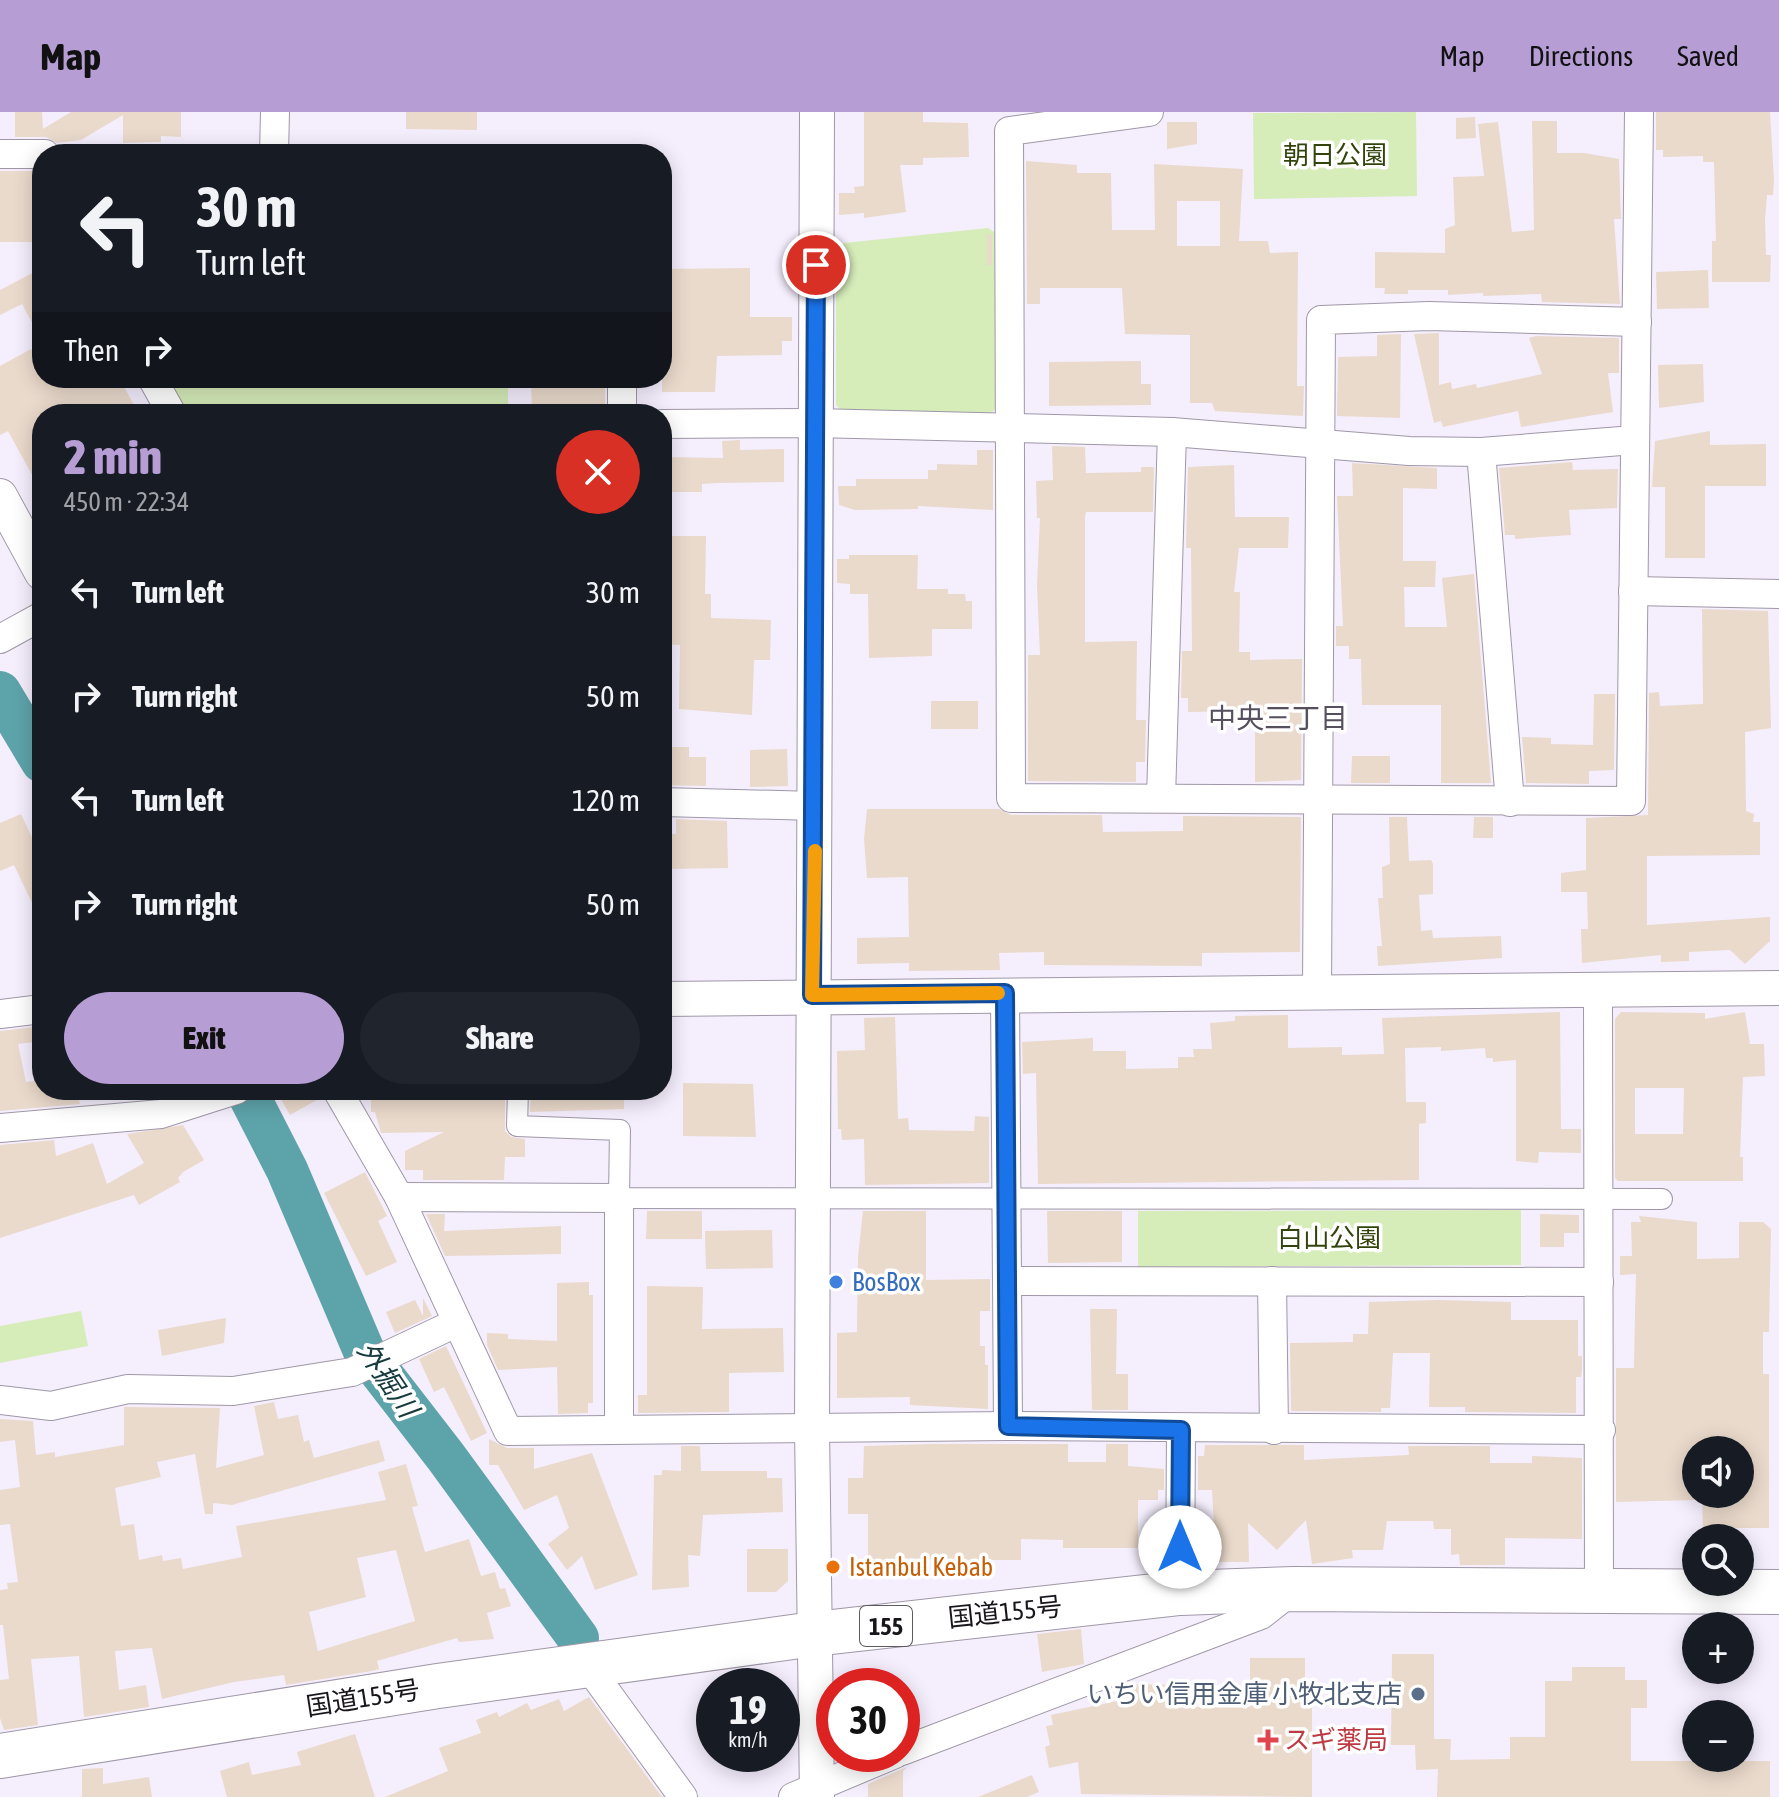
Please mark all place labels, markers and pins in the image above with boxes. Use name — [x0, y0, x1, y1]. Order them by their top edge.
pin — [782, 231, 850, 299]
place label: BosBox — [852, 1267, 921, 1297]
marker: BosBox — [827, 1273, 845, 1291]
place label: Istanbul Kebab — [849, 1552, 993, 1582]
marker: Istanbul Kebab — [824, 1558, 842, 1576]
place label: いちい信用金庫 小牧北支店 — [1086, 1679, 1402, 1709]
marker: いちい信用金庫 小牧北支店 — [1409, 1685, 1427, 1703]
place label: スギ薬局 — [1284, 1725, 1388, 1755]
marker: スギ薬局 — [1259, 1731, 1277, 1749]

